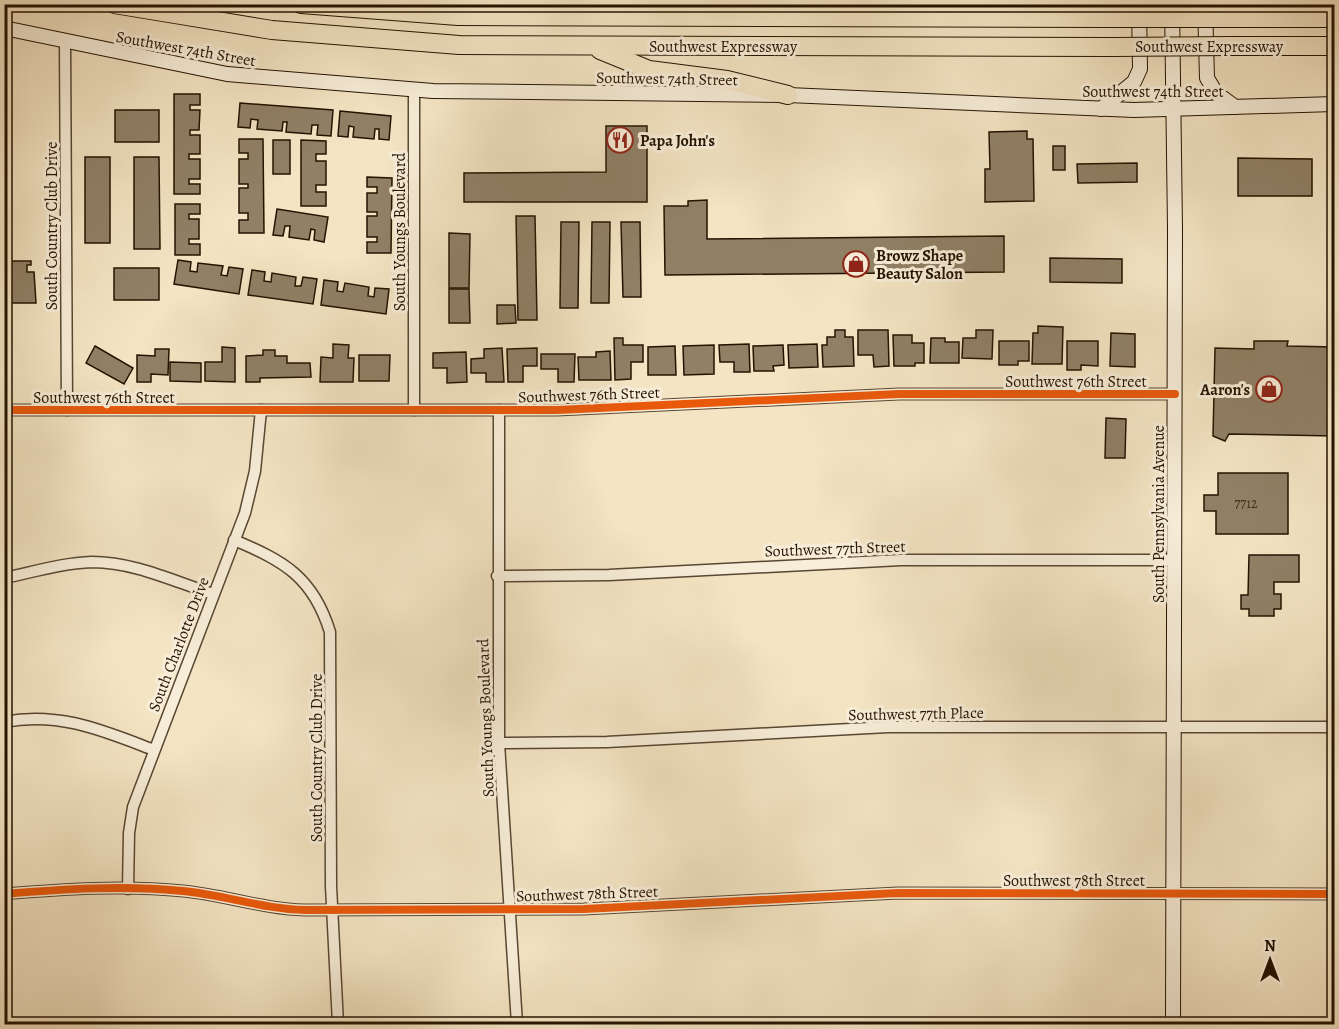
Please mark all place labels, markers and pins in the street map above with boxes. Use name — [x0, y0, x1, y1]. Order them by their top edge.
restaurant icon: Papa John's — [605, 125, 635, 155]
place label: Papa John's — [640, 130, 715, 152]
place label: Browz Shape Beauty Salon — [876, 245, 963, 285]
shop icon: Browz Shape Beauty Salon — [841, 249, 871, 279]
shop icon: Aaron's — [1254, 374, 1284, 404]
place label: Aaron's — [1199, 379, 1250, 401]

